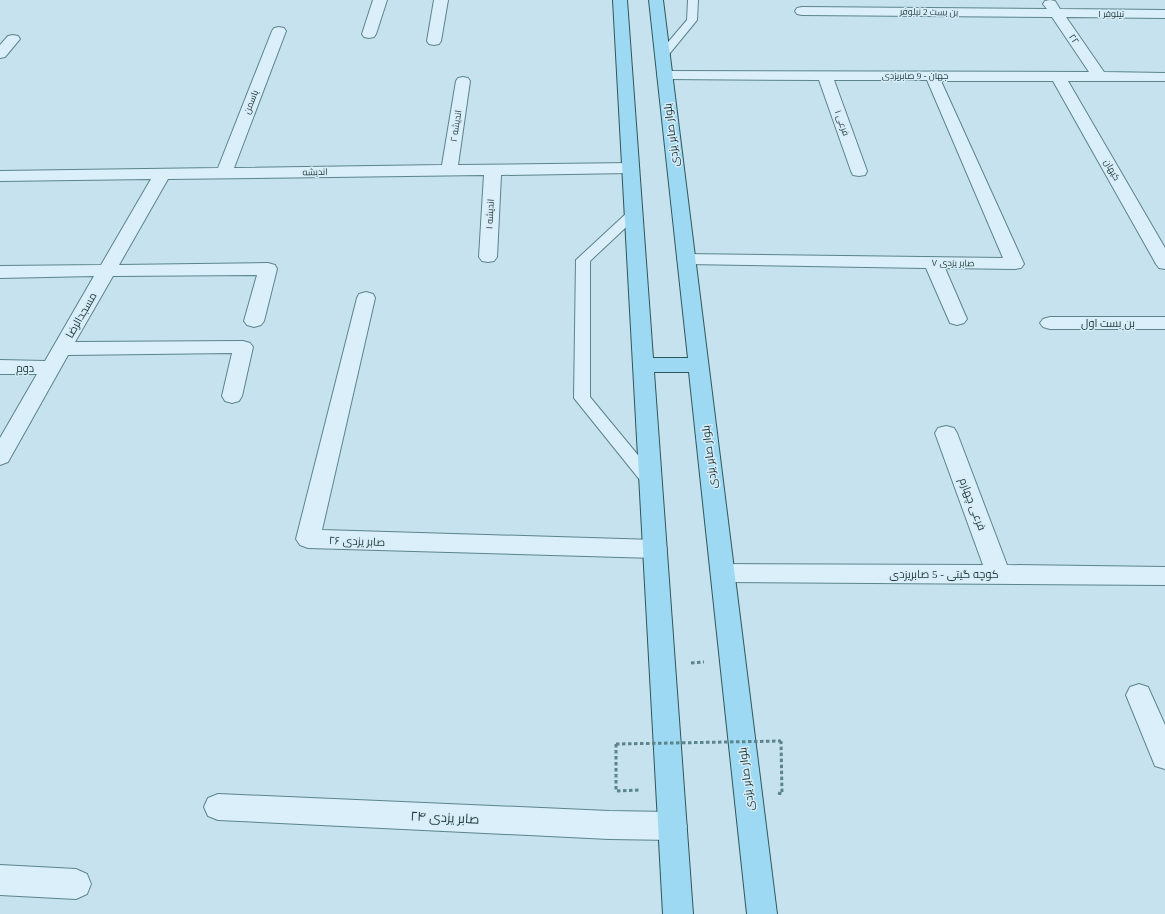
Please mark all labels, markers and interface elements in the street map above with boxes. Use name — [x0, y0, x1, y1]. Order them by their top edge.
street label: بن بست 2 نیلوفر — [899, 6, 958, 18]
street label: نیلوفر ۱ — [1098, 9, 1124, 19]
street label: ۲۲ — [1067, 32, 1081, 46]
street label: جهان - 9 صابریزدی — [882, 71, 948, 81]
street label: یاسمن — [242, 88, 260, 115]
street label: بلوار صابر یزدی — [661, 102, 682, 167]
street label: اندیشه ۲ — [449, 109, 463, 143]
street label: فرعی ۱ — [833, 109, 851, 137]
street label: کیهان — [1102, 158, 1122, 182]
street label: اندیشه — [302, 167, 328, 177]
street label: اندیشه ۱ — [484, 199, 496, 229]
street label: صابر یزدی ۷ — [932, 258, 974, 268]
street label: مسجدالرضا — [63, 290, 100, 340]
street label: بن بست اول — [1081, 317, 1135, 330]
street label: دوم — [16, 362, 34, 376]
street label: بلوار صابر یزدی — [699, 424, 720, 489]
street label: فرعی چهارم — [956, 476, 989, 533]
street label: صابر یزدی ۲۶ — [329, 534, 385, 549]
street label: کوچه گیتی - 5 صابریزدی — [889, 568, 999, 581]
street label: بلوار صابر یزدی — [736, 746, 757, 811]
street label: صابر یزدی ۲۴ — [410, 808, 480, 827]

